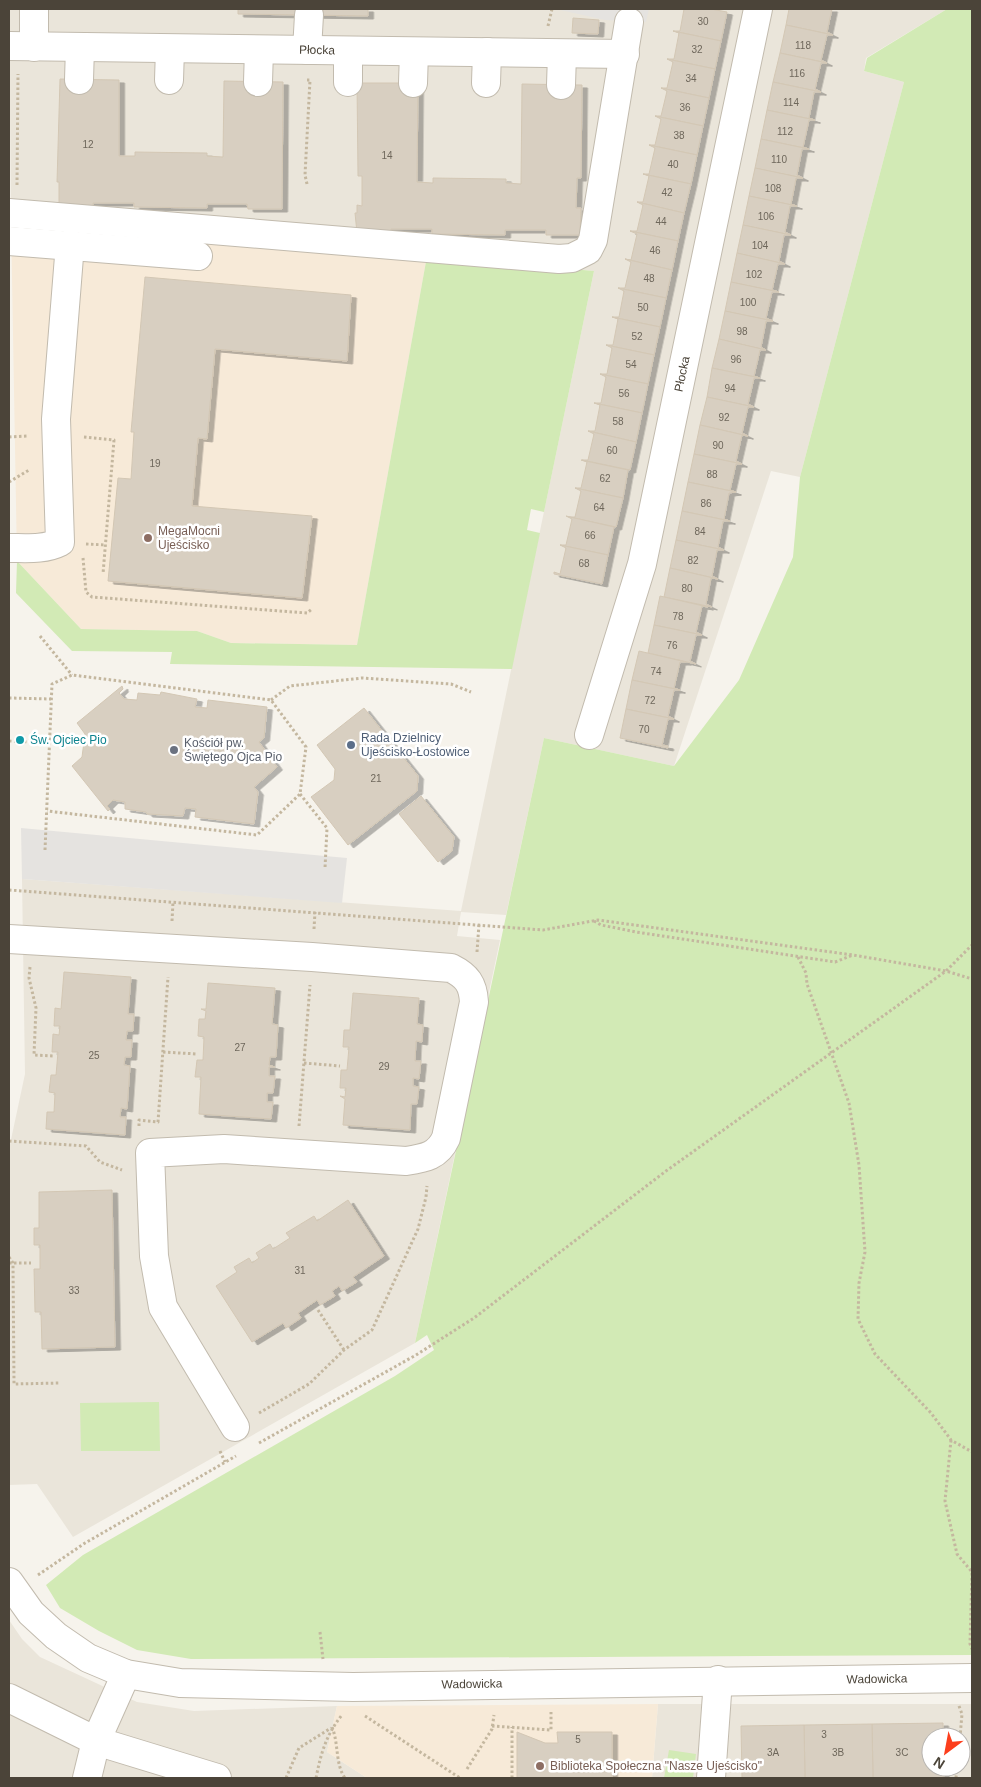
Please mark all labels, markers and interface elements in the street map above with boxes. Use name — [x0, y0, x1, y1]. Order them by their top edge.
house number: 30 — [697, 16, 709, 27]
house number: 118 — [795, 40, 811, 51]
street label: Płocka — [299, 43, 335, 57]
house number: 32 — [691, 44, 703, 55]
house number: 116 — [789, 68, 805, 79]
house number: 34 — [685, 73, 697, 84]
house number: 114 — [783, 97, 799, 108]
house number: 36 — [679, 102, 691, 113]
house number: 112 — [777, 126, 793, 137]
house number: 38 — [673, 130, 685, 141]
house number: 12 — [82, 139, 94, 150]
house number: 14 — [381, 150, 393, 161]
house number: 110 — [771, 154, 787, 165]
house number: 40 — [667, 159, 679, 170]
house number: 108 — [765, 183, 782, 194]
house number: 42 — [661, 187, 673, 198]
house number: 106 — [758, 211, 775, 222]
house number: 44 — [655, 216, 667, 227]
house number: 104 — [752, 240, 769, 251]
house number: 46 — [649, 245, 661, 256]
house number: 102 — [746, 269, 763, 280]
house number: 48 — [643, 273, 655, 284]
house number: 100 — [740, 297, 757, 308]
house number: 50 — [637, 302, 649, 313]
house number: 98 — [736, 326, 748, 337]
house number: 52 — [631, 331, 643, 342]
house number: 96 — [730, 354, 742, 365]
street label: Płocka — [671, 355, 693, 393]
house number: 54 — [625, 359, 637, 370]
house number: 94 — [724, 383, 736, 394]
house number: 56 — [618, 388, 630, 399]
house number: 92 — [718, 412, 730, 423]
house number: 58 — [612, 416, 624, 427]
house number: 90 — [712, 440, 724, 451]
house number: 60 — [606, 445, 618, 456]
house number: 19 — [149, 458, 161, 469]
house number: 88 — [706, 469, 718, 480]
house number: 62 — [599, 473, 611, 484]
house number: 86 — [700, 498, 712, 509]
house number: 64 — [593, 502, 605, 513]
place label: MegaMocni Ujeścisko — [158, 524, 220, 552]
house number: 84 — [694, 526, 706, 537]
house number: 66 — [584, 530, 596, 541]
marker: MegaMocni Ujeścisko — [142, 532, 154, 544]
house number: 82 — [687, 555, 699, 566]
house number: 68 — [578, 558, 590, 569]
house number: 80 — [681, 583, 693, 594]
house number: 78 — [672, 611, 684, 622]
house number: 76 — [666, 640, 678, 651]
house number: 74 — [650, 666, 662, 677]
house number: 72 — [644, 695, 656, 706]
house number: 70 — [638, 724, 650, 735]
place label: Rada Dzielnicy Ujeścisko-Łostowice — [361, 731, 470, 759]
place label: Św. Ojciec Pio — [30, 732, 107, 747]
marker: Św. Ojciec Pio — [14, 734, 26, 746]
place label: Kościół pw. Świętego Ojca Pio — [184, 736, 282, 764]
marker: Rada Dzielnicy Ujeścisko-Łostowice — [345, 739, 357, 751]
marker: Kościół pw. Świętego Ojca Pio — [168, 744, 180, 756]
house number: 21 — [370, 773, 382, 784]
house number: 27 — [234, 1042, 246, 1053]
house number: 25 — [88, 1050, 100, 1061]
house number: 29 — [378, 1061, 390, 1072]
house number: 31 — [294, 1265, 306, 1276]
house number: 33 — [68, 1285, 80, 1296]
street label: Wadowicka — [846, 1671, 908, 1687]
street label: Wadowicka — [441, 1676, 503, 1692]
north arrow — [921, 1727, 971, 1777]
house number: 3 — [821, 1729, 827, 1740]
house number: 5 — [575, 1734, 581, 1745]
house number: 3A — [767, 1747, 779, 1758]
house number: 3B — [832, 1747, 844, 1758]
house number: 3C — [896, 1747, 908, 1758]
text: N — [931, 1754, 948, 1772]
place label: Biblioteka Społeczna "Nasze Ujeścisko" — [550, 1759, 762, 1773]
marker: Biblioteka Społeczna "Nasze Ujeścisko" — [534, 1760, 546, 1772]

